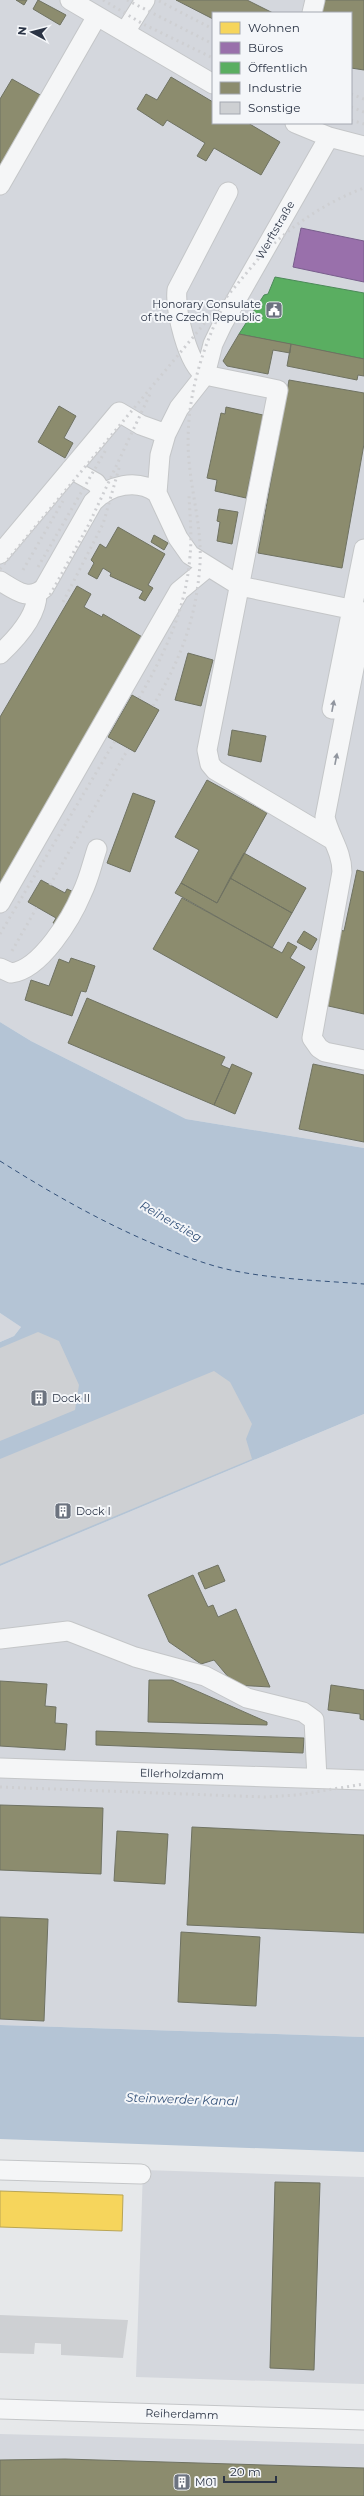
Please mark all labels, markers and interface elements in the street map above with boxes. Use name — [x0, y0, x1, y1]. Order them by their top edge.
north arrow — [12, 12, 52, 52]
legend — [212, 12, 352, 124]
text: Wohnen — [248, 20, 300, 35]
text: N — [15, 26, 30, 36]
text: Büros — [248, 40, 283, 55]
text: Öffentlich — [248, 60, 308, 75]
text: Industrie — [248, 80, 302, 95]
text: Sonstige — [248, 100, 300, 115]
street label: Werftstraße — [253, 198, 298, 262]
place label: Honorary Consulate of the Czech Republic — [141, 297, 261, 324]
public building icon: Honorary Consulate of the Czech Republic — [264, 300, 284, 320]
one-way arrow — [330, 700, 336, 712]
one-way arrow — [333, 753, 339, 765]
water label: Reiherstieg — [137, 1197, 205, 1245]
building icon: Dock II — [29, 1388, 49, 1408]
place label: Dock II — [52, 1391, 90, 1405]
building icon: Dock I — [53, 1501, 73, 1521]
place label: Dock I — [76, 1504, 111, 1518]
street label: Ellerholzdamm — [140, 1766, 224, 1782]
water label: Steinwerder Kanal — [126, 2090, 239, 2108]
street label: Reiherdamm — [145, 2406, 219, 2422]
scale bar — [224, 2458, 276, 2484]
text: 20 m — [230, 2464, 261, 2479]
building icon: M01 — [172, 2472, 192, 2492]
place label: M01 — [195, 2475, 217, 2489]

